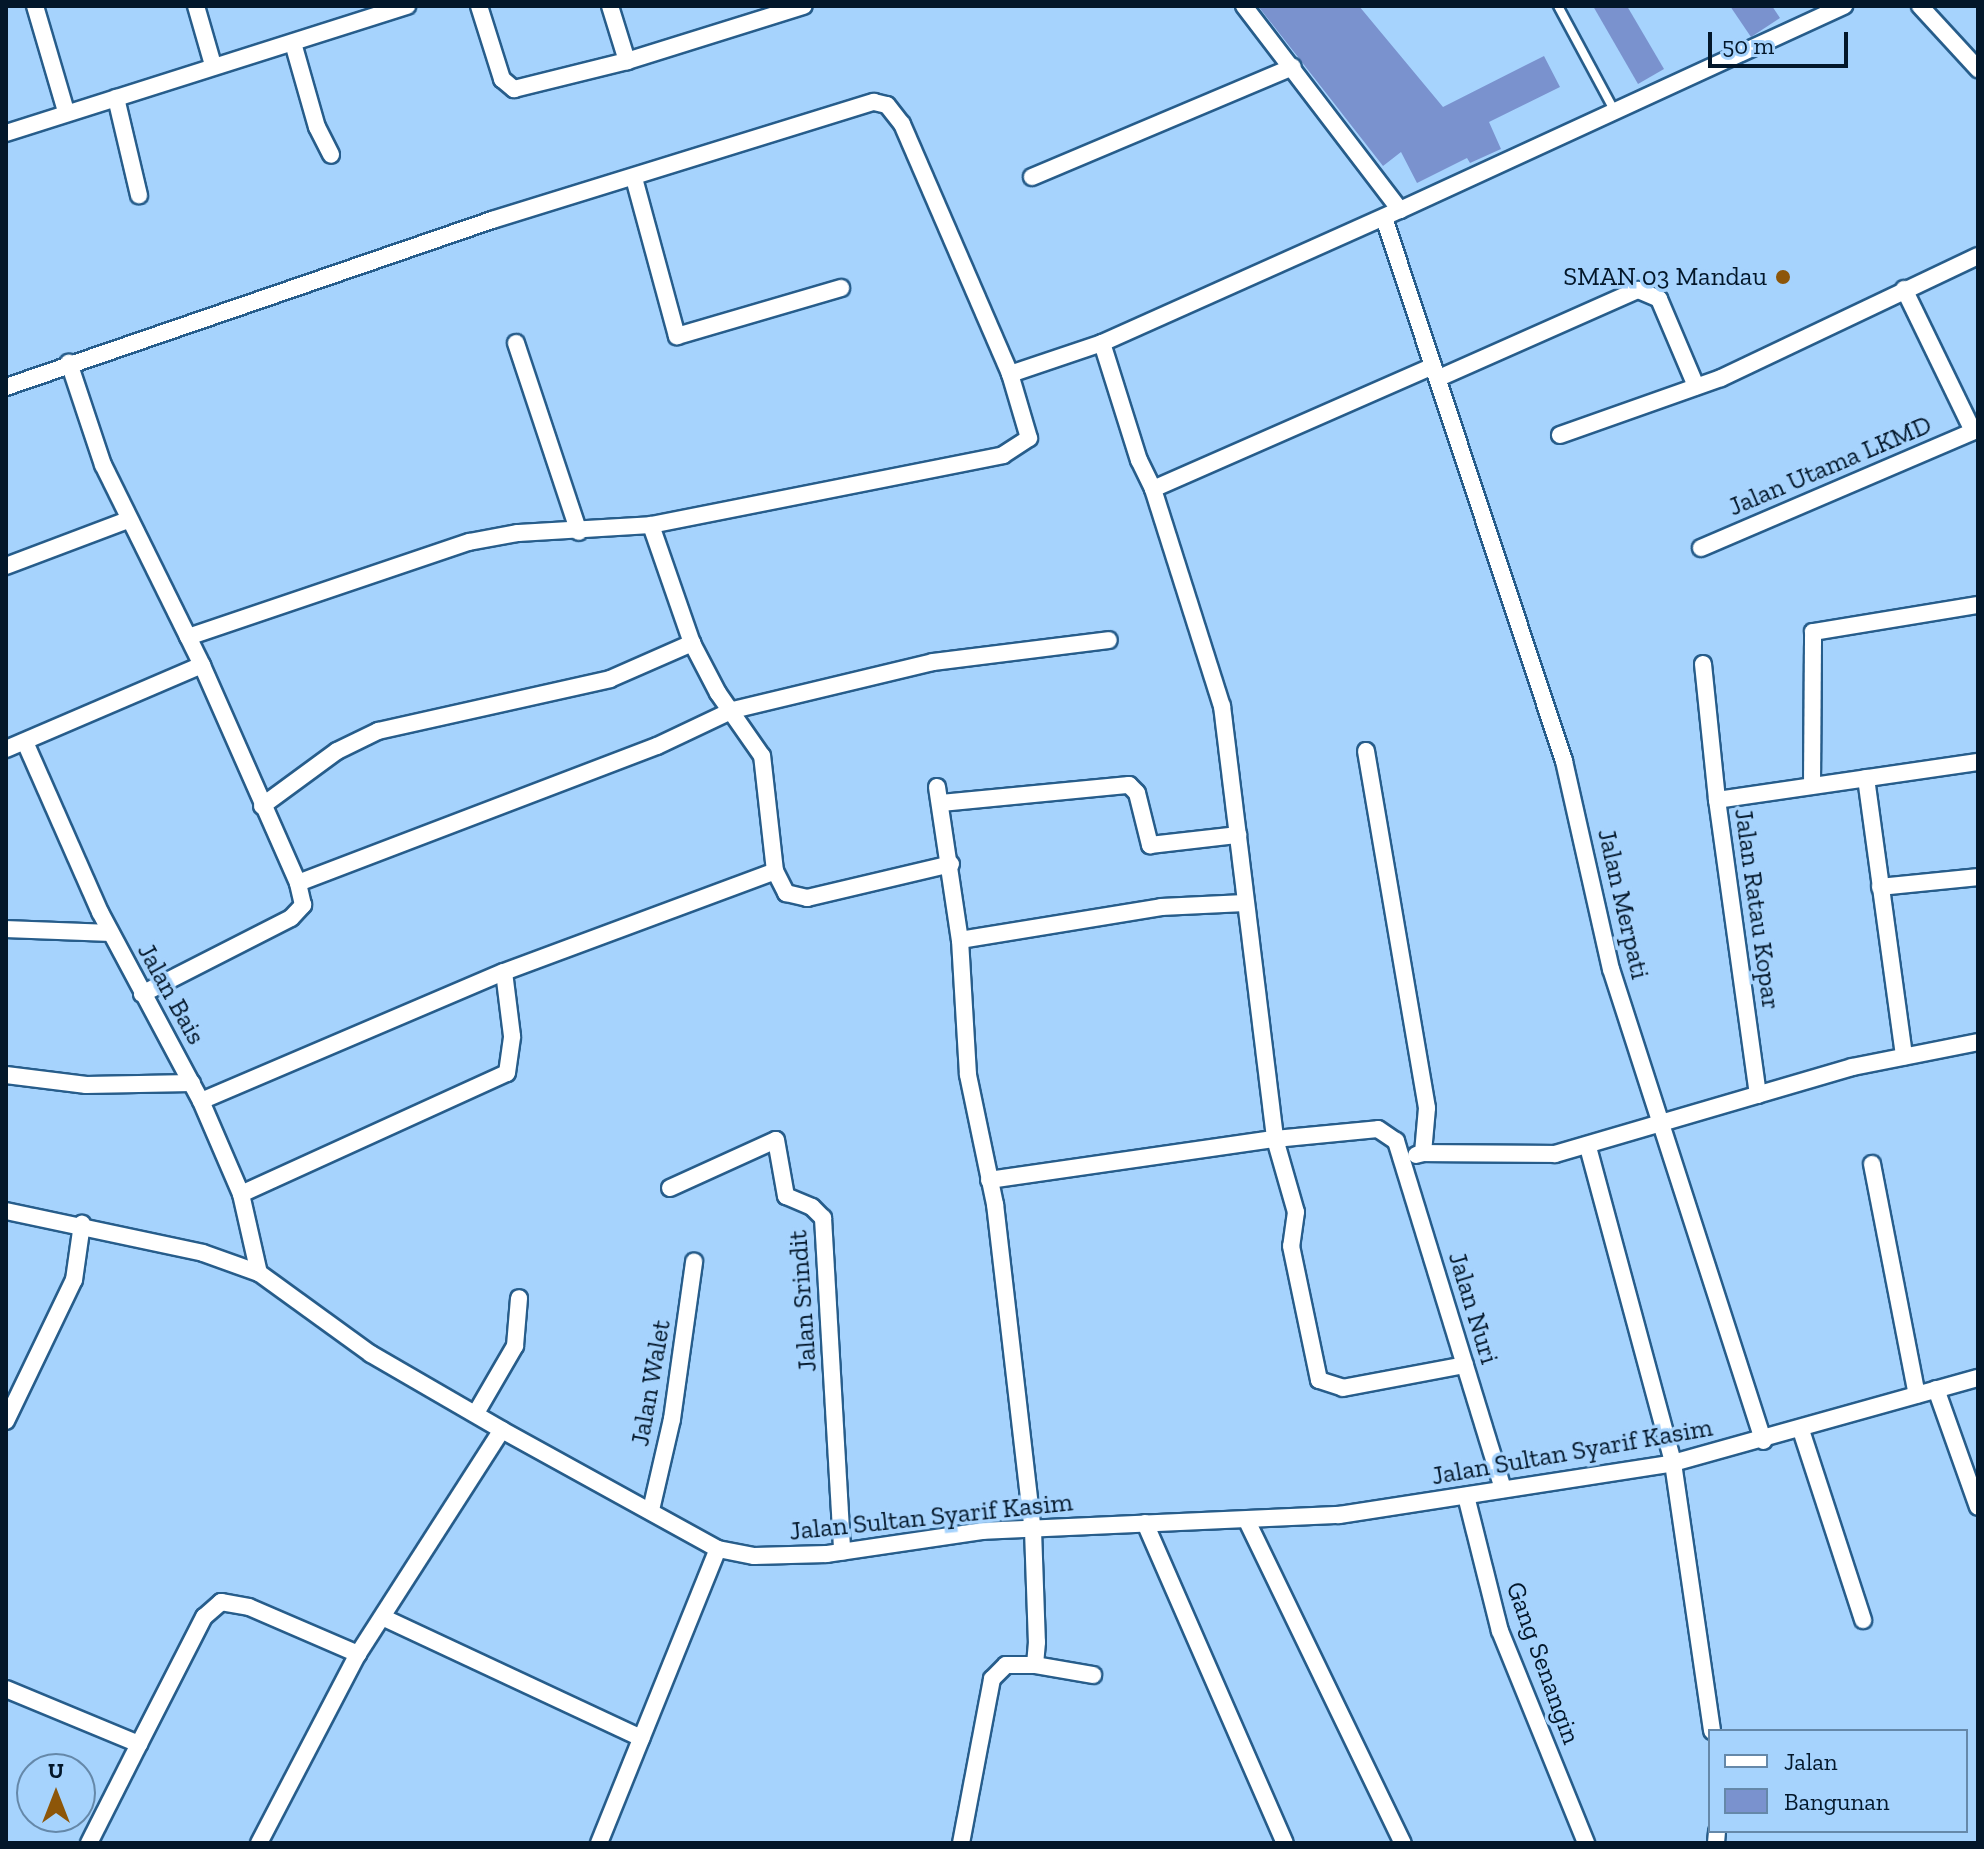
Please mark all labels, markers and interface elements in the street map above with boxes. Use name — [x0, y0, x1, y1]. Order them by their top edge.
scale bar — [1712, 16, 1852, 66]
text: 50 m — [1722, 31, 1774, 60]
place label: SMAN 03 Mandau — [1563, 261, 1767, 293]
marker: SMAN 03 Mandau — [1774, 268, 1792, 286]
street label: Jalan Utama LKMD — [1724, 409, 1936, 523]
street label: Jalan Ratau Kopar — [1727, 807, 1787, 1011]
street label: Jalan Merpati — [1591, 826, 1655, 982]
street label: Jalan Bais — [130, 938, 212, 1050]
street label: Jalan Srindit — [782, 1229, 824, 1373]
street label: Jalan Nuri — [1441, 1248, 1505, 1368]
street label: Jalan Walet — [624, 1317, 678, 1449]
street label: Jalan Sultan Syarif Kasim — [1429, 1412, 1715, 1492]
street label: Jalan Sultan Syarif Kasim — [788, 1487, 1074, 1547]
street label: Gang Senangin — [1499, 1578, 1587, 1748]
legend — [1708, 1729, 1968, 1833]
text: Jalan — [1784, 1747, 1838, 1776]
north arrow — [16, 1753, 96, 1833]
text: U — [48, 1757, 64, 1784]
text: Bangunan — [1784, 1787, 1890, 1816]

